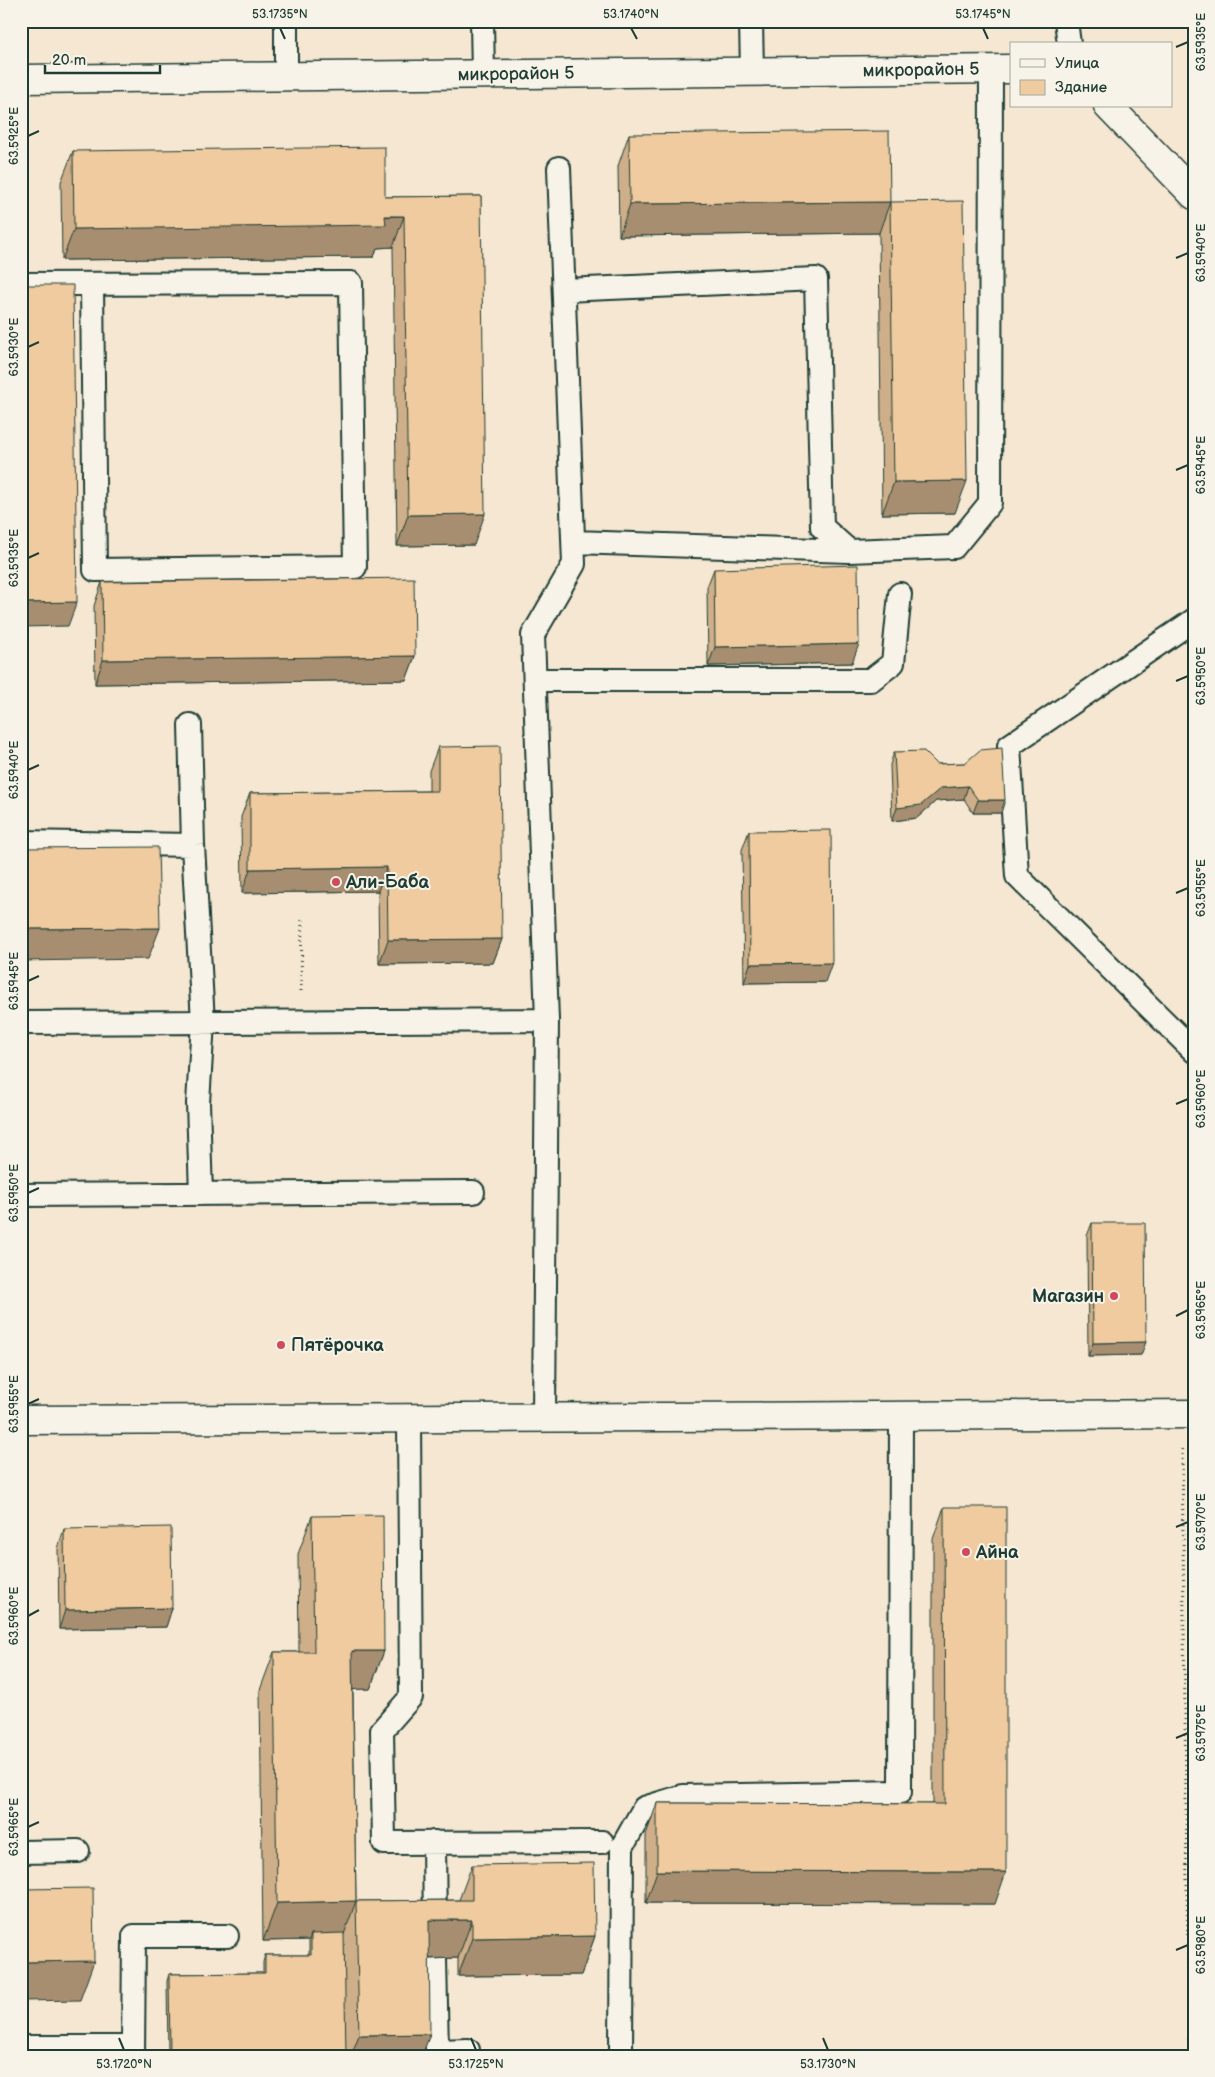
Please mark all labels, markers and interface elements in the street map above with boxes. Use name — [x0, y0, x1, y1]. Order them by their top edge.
text: 53.1735°N — [252, 7, 308, 22]
text: 53.1740°N — [603, 7, 659, 22]
text: 53.1745°N — [955, 7, 1011, 22]
text: 63.5935°E — [1194, 13, 1209, 71]
scale bar — [45, 42, 160, 74]
legend — [1010, 42, 1172, 108]
text: 20 m — [52, 51, 86, 70]
text: Улица — [1055, 54, 1100, 73]
street label: микрорайон 5 — [862, 58, 980, 82]
street label: микрорайон 5 — [457, 62, 575, 86]
text: Здание — [1055, 78, 1107, 97]
text: 63.5925°E — [7, 107, 22, 165]
text: 63.5940°E — [1194, 224, 1209, 282]
text: 63.5930°E — [7, 318, 22, 376]
text: 63.5945°E — [1194, 436, 1209, 494]
text: 63.5935°E — [7, 529, 22, 587]
text: 63.5950°E — [1194, 647, 1209, 705]
text: 63.5940°E — [7, 741, 22, 799]
text: 63.5955°E — [1194, 859, 1209, 917]
place label: Али-Баба — [345, 872, 430, 893]
marker: Али-Баба — [330, 876, 342, 888]
text: 63.5945°E — [7, 952, 22, 1010]
text: 63.5960°E — [1194, 1070, 1209, 1128]
text: 63.5950°E — [7, 1164, 22, 1222]
text: 63.5965°E — [1194, 1281, 1209, 1339]
place label: Магазин — [1032, 1286, 1104, 1307]
marker: Магазин — [1108, 1290, 1120, 1302]
place label: Пятёрочка — [291, 1335, 384, 1356]
marker: Пятёрочка — [275, 1339, 287, 1351]
text: 63.5955°E — [7, 1375, 22, 1433]
text: 63.5970°E — [1194, 1493, 1209, 1551]
place label: Айна — [975, 1542, 1019, 1563]
marker: Айна — [960, 1546, 972, 1558]
text: 63.5960°E — [7, 1587, 22, 1645]
text: 63.5975°E — [1194, 1704, 1209, 1761]
text: 63.5965°E — [7, 1798, 22, 1856]
text: 63.5980°E — [1194, 1916, 1209, 1974]
text: 53.1720°N — [96, 2057, 152, 2072]
text: 53.1725°N — [448, 2057, 504, 2072]
text: 53.1730°N — [800, 2057, 856, 2072]

